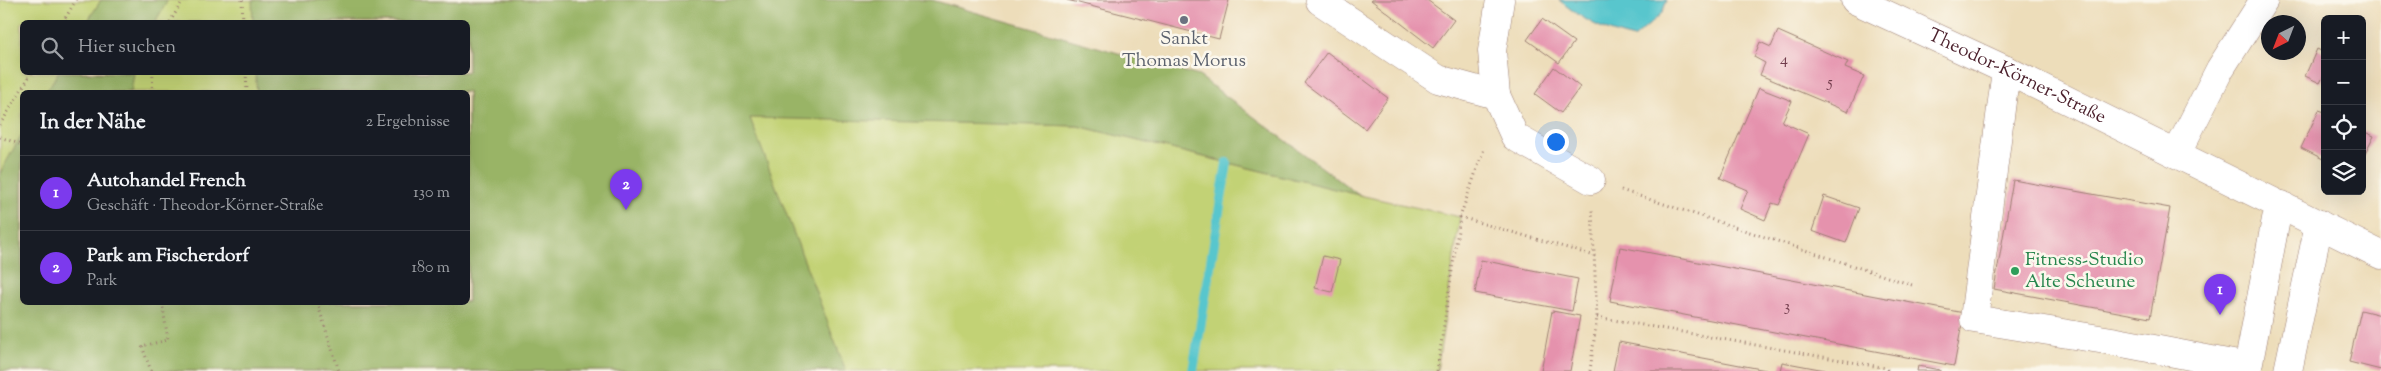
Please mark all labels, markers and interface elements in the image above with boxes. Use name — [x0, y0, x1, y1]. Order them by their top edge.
marker: Sankt Thomas Morus — [1178, 14, 1190, 26]
north arrow — [2261, 15, 2306, 60]
map controls — [2321, 15, 2366, 195]
button: + — [2321, 15, 2366, 60]
search box — [20, 20, 470, 75]
street label: Theodor-Körner-Straße — [1923, 22, 2111, 131]
place label: Sankt Thomas Morus — [1122, 26, 1246, 75]
icon: search — [38, 34, 66, 62]
text: Hier suchen — [78, 34, 176, 61]
house number: 4 — [1780, 49, 1788, 72]
button: − — [2321, 60, 2366, 105]
house number: 5 — [1826, 72, 1833, 95]
button: locate — [2321, 105, 2366, 150]
text: In der Nähe — [40, 108, 146, 138]
text: 2 Ergebnisse — [366, 111, 450, 134]
your location — [1543, 129, 1569, 155]
button: layers — [2321, 150, 2366, 195]
text: Autohandel French — [87, 168, 246, 195]
pin: 2 — [610, 169, 642, 210]
text: 1 — [53, 182, 59, 205]
text: 130 m — [413, 182, 450, 205]
text: Geschäft · Theodor-Körner-Straße — [87, 195, 323, 218]
text: Park am Fischerdorf — [87, 243, 249, 270]
place label: Fitness-Studio Alte Scheune — [2025, 247, 2144, 296]
text: 2 — [52, 257, 60, 280]
text: 180 m — [411, 257, 450, 280]
marker: Fitness-Studio Alte Scheune — [2009, 265, 2021, 277]
text: Park — [87, 270, 118, 293]
pin: 1 — [2204, 274, 2236, 315]
house number: 3 — [1784, 296, 1790, 319]

